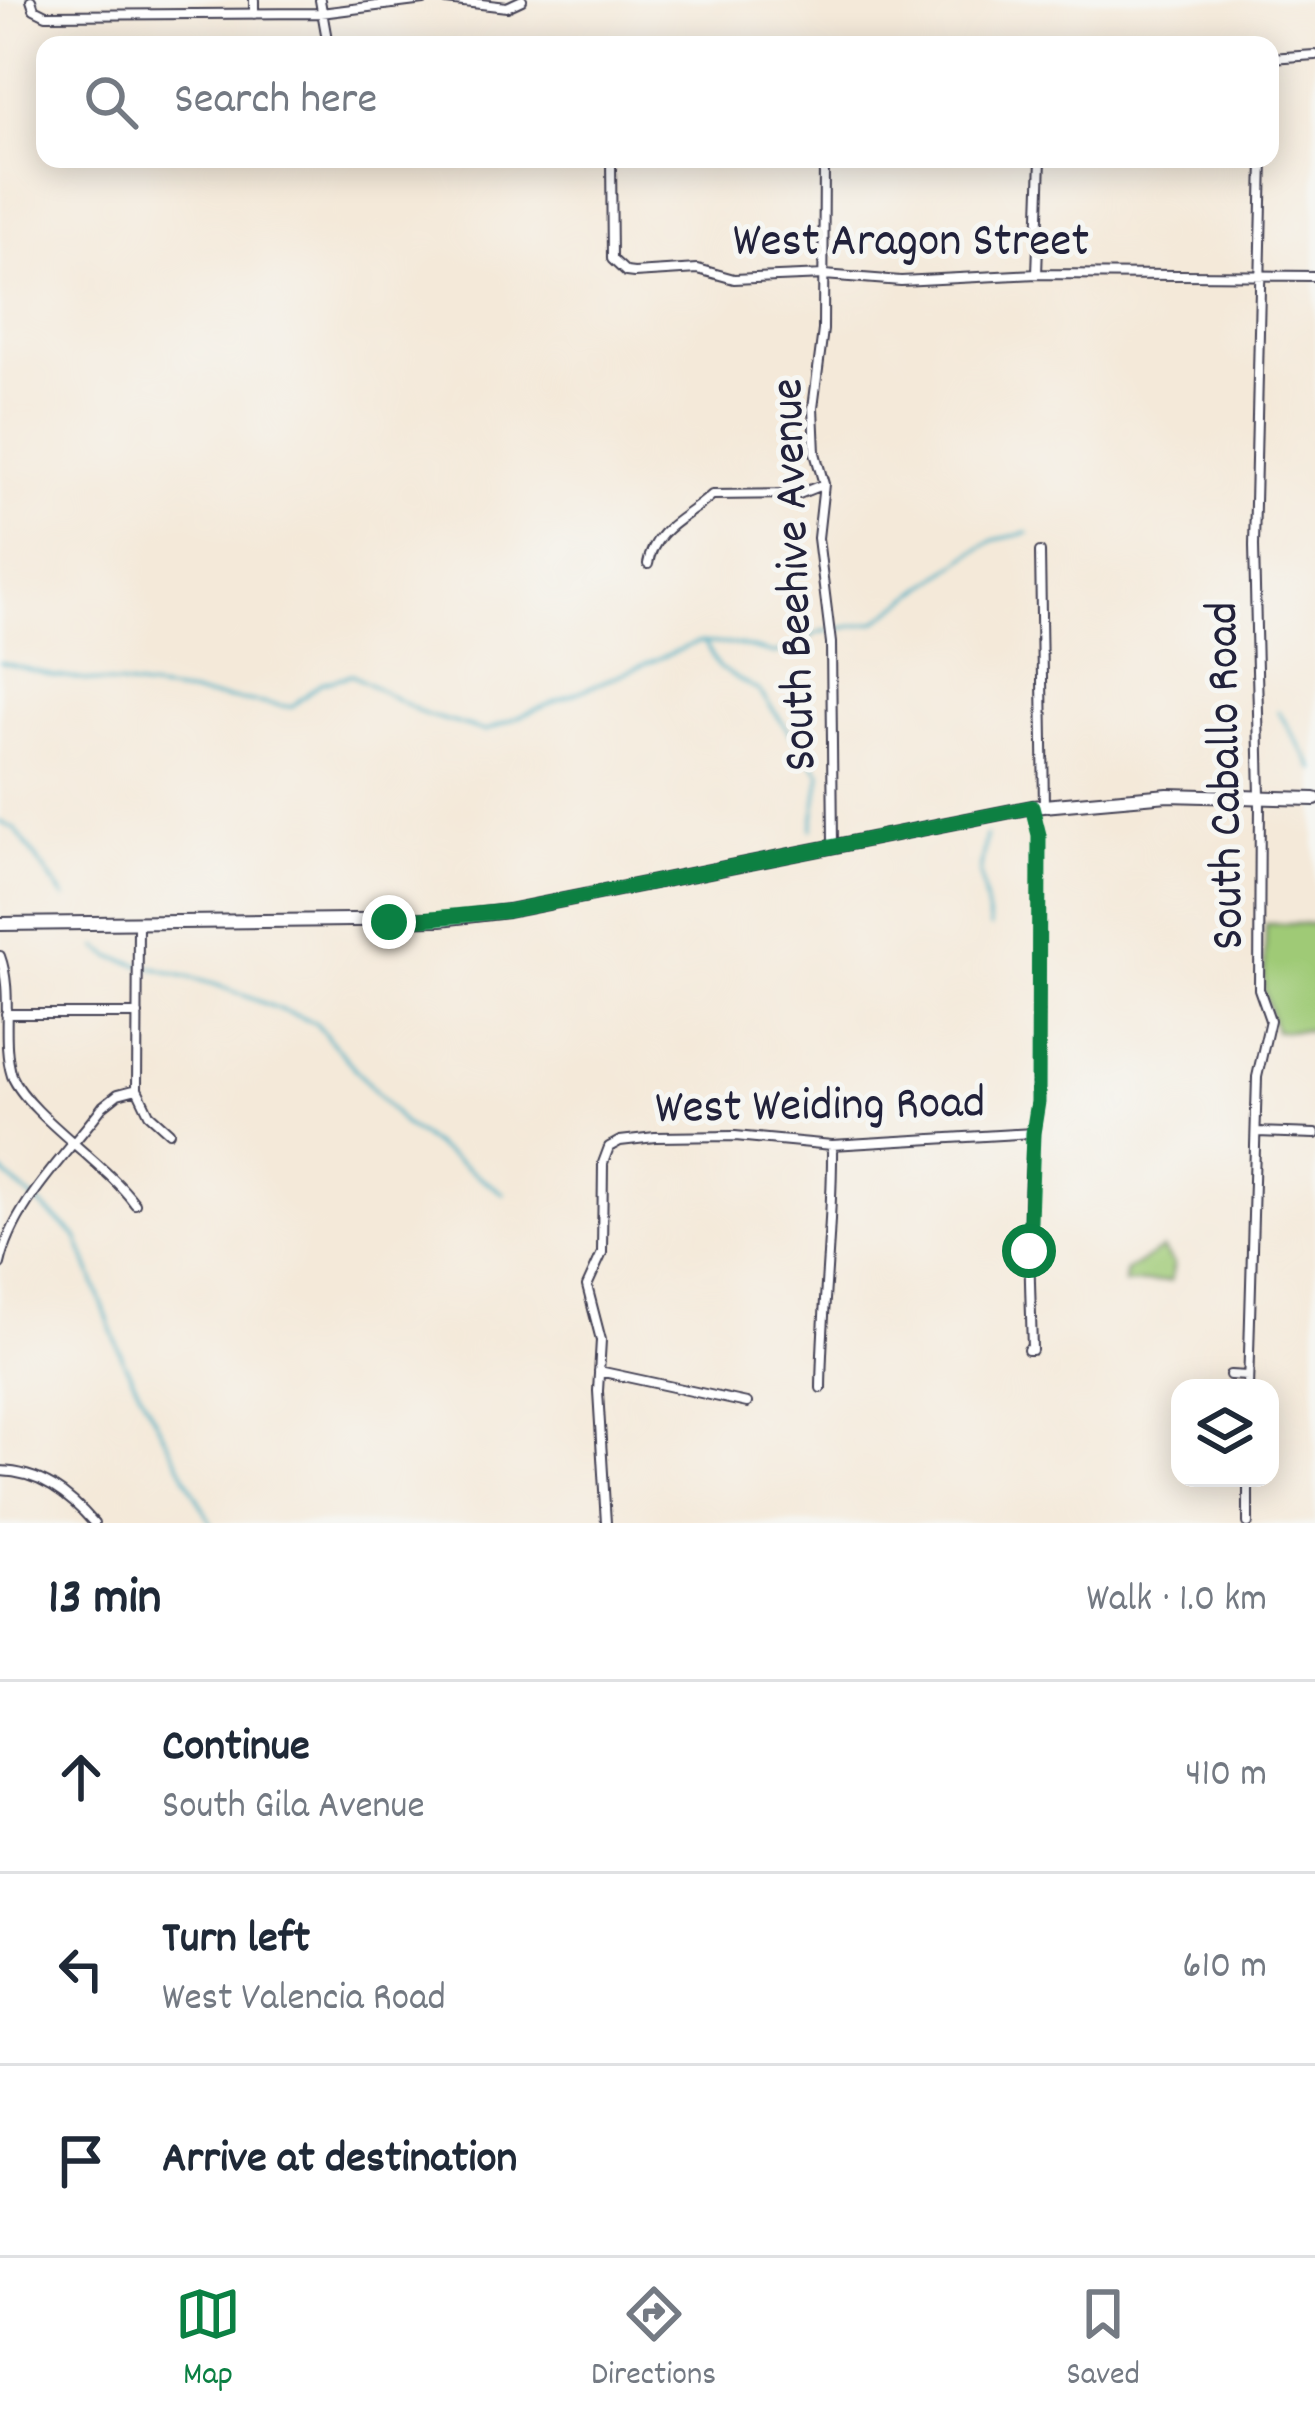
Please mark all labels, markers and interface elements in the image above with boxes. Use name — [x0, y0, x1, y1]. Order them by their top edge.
search box — [36, 36, 1279, 168]
icon: search — [78, 69, 144, 135]
text: Search here — [174, 70, 377, 134]
street label: West Aragon Street — [733, 210, 1089, 279]
street label: South Beehive Avenue — [756, 377, 839, 772]
street label: South Caballo Road — [1191, 601, 1266, 951]
route end — [362, 895, 416, 949]
street label: West Weiding Road — [654, 1071, 986, 1146]
route start — [1002, 1224, 1056, 1278]
map controls — [1171, 1379, 1279, 1487]
button: layers — [1171, 1379, 1279, 1487]
text: 13 min — [48, 1565, 161, 1637]
text: Walk · 1.0 km — [1086, 1574, 1267, 1629]
text: Continue — [162, 1717, 310, 1781]
icon: ahead — [48, 1744, 114, 1810]
text: 410 m — [1185, 1749, 1267, 1804]
text: South Gila Avenue — [162, 1781, 425, 1836]
text: Turn left — [162, 1909, 310, 1973]
icon: left — [48, 1936, 114, 2002]
text: 610 m — [1182, 1941, 1267, 1996]
text: West Valencia Road — [162, 1973, 446, 2028]
icon: arrive — [48, 2128, 114, 2194]
text: Arrive at destination — [162, 2129, 517, 2193]
tab: Map — [175, 2281, 241, 2400]
tab: Directions — [591, 2281, 716, 2400]
tab: Saved — [1066, 2281, 1140, 2400]

